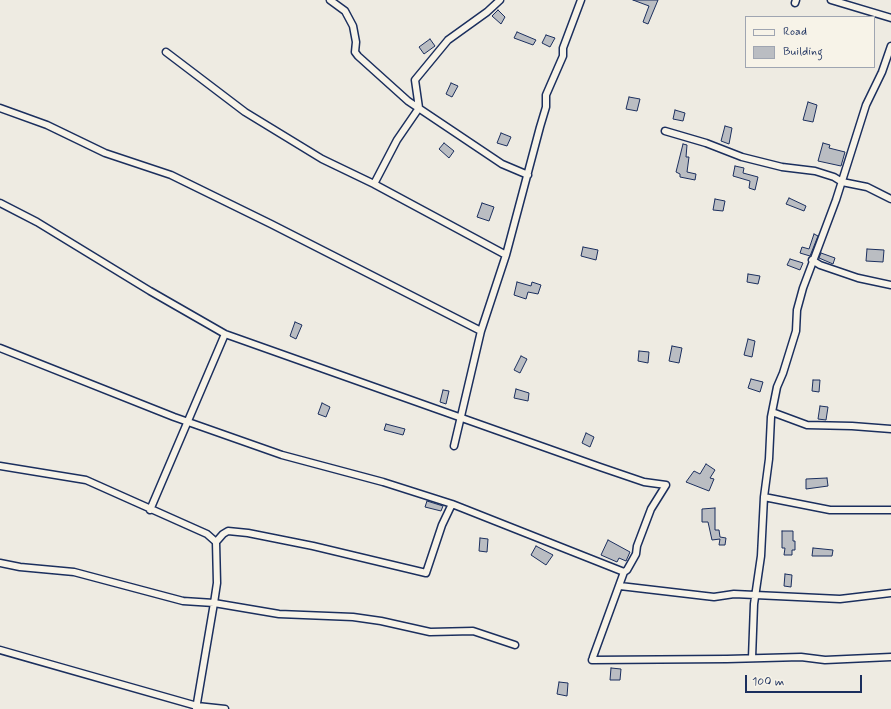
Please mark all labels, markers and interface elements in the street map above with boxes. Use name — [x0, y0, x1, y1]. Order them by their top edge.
legend — [745, 16, 875, 68]
text: Road — [783, 24, 807, 40]
text: Building — [783, 44, 823, 60]
scale bar — [747, 667, 864, 693]
text: 100 m — [752, 674, 784, 690]

